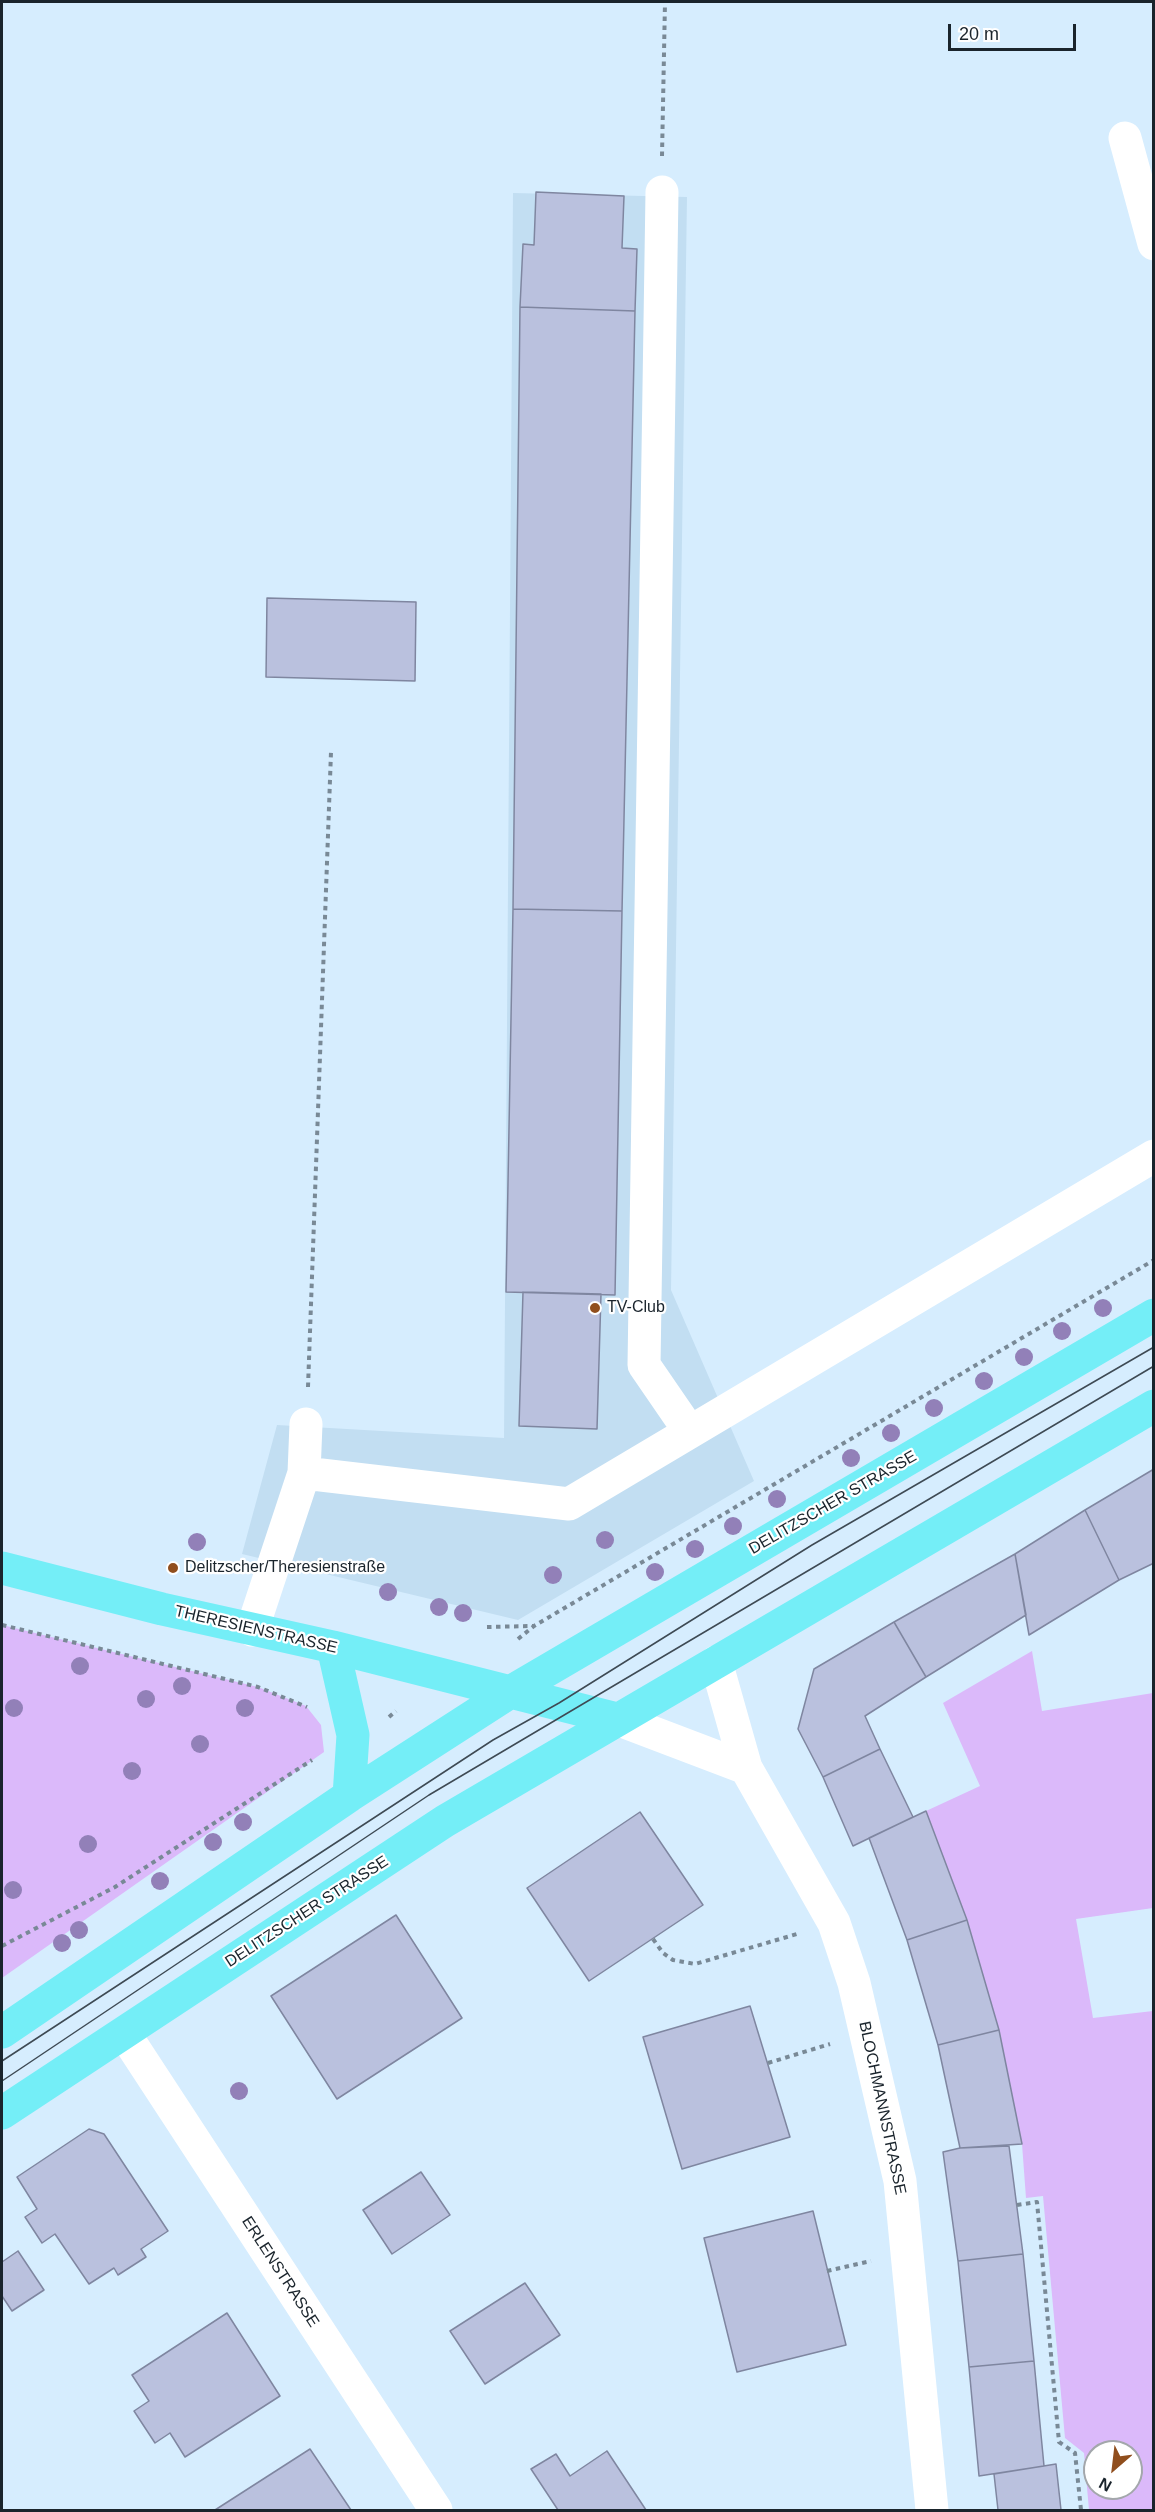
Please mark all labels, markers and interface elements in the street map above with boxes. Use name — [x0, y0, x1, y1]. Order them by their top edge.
scale bar — [951, 12, 1078, 50]
text: 20 m — [959, 24, 999, 44]
place label: TV-Club — [607, 1298, 665, 1318]
marker: TV-Club — [588, 1301, 602, 1315]
street label: DELITZSCHER STRASSE — [746, 1447, 920, 1559]
place label: Delitzscher/Theresienstraße — [185, 1558, 385, 1578]
marker: Delitzscher/Theresienstraße — [166, 1561, 180, 1575]
street label: THERESIENSTRASSE — [173, 1602, 339, 1658]
street label: DELITZSCHER STRASSE — [222, 1852, 392, 1972]
street label: BLOCHMANNSTRASSE — [854, 2019, 910, 2197]
street label: ERLENSTRASSE — [237, 2213, 323, 2331]
north arrow — [1083, 2440, 1143, 2500]
text: N — [1096, 2474, 1114, 2495]

